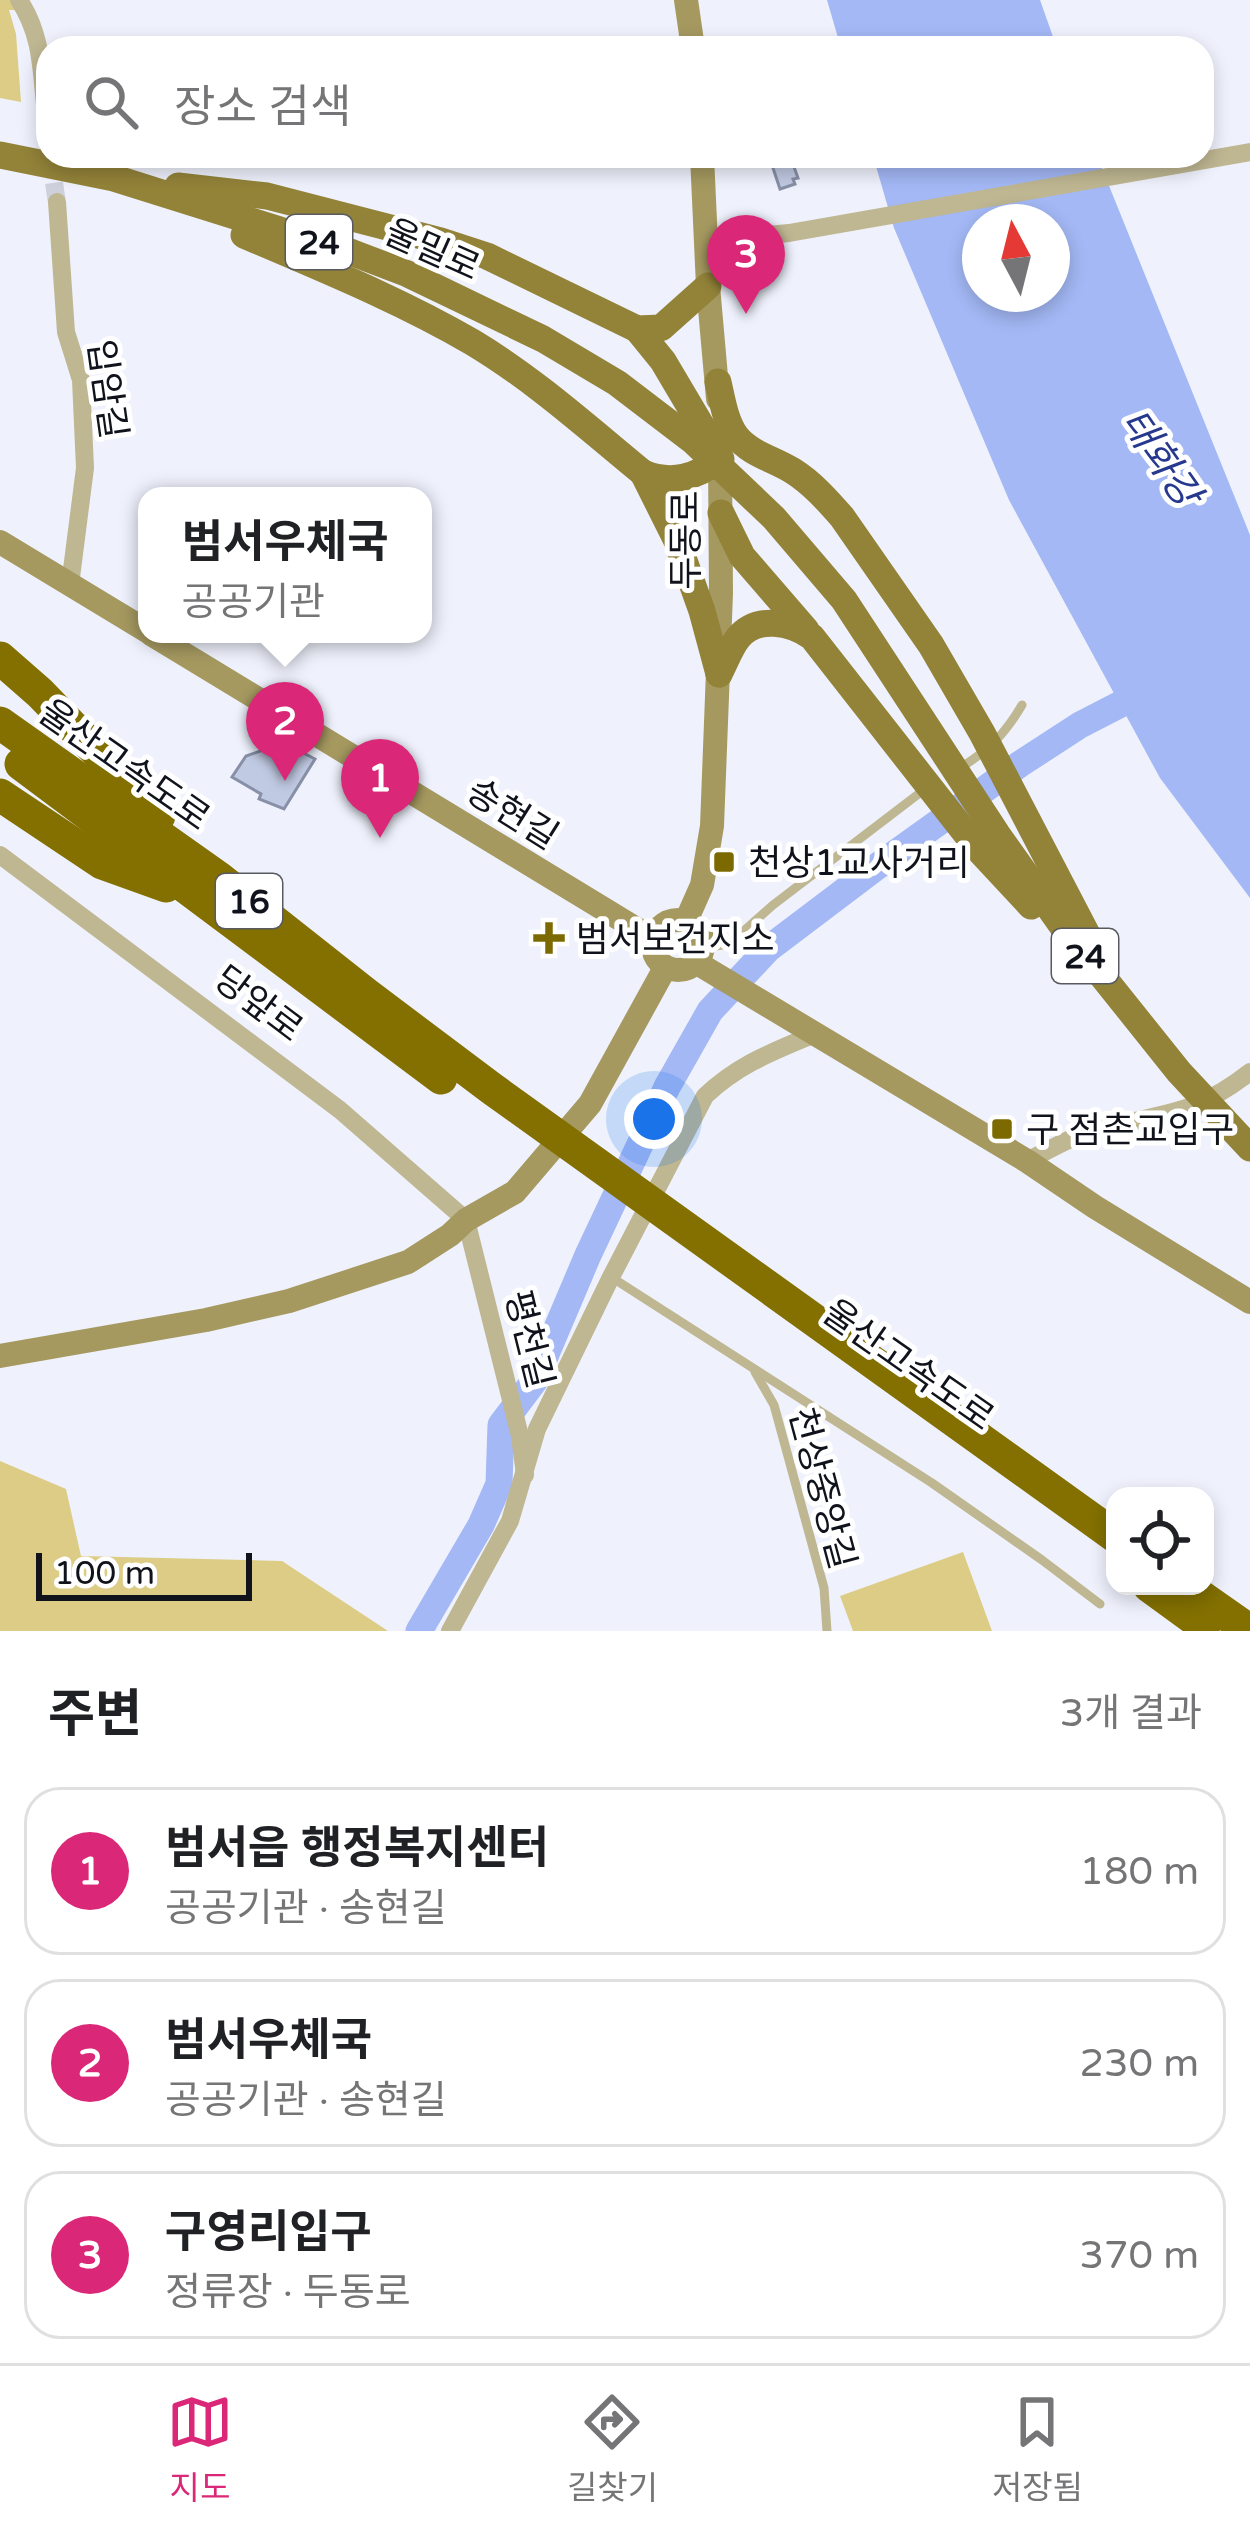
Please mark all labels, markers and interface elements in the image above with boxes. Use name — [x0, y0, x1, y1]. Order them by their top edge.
search box — [36, 36, 1214, 168]
icon: search — [78, 69, 144, 135]
text: 장소 검색 — [174, 81, 351, 135]
north arrow — [962, 204, 1070, 312]
street label: 울밀로 — [378, 211, 487, 290]
road number: 24 — [286, 215, 352, 269]
pin: 3 — [707, 215, 785, 314]
street label: 입암길 — [78, 337, 135, 441]
water label: 태화강 — [1110, 400, 1213, 520]
popup — [138, 487, 432, 643]
street label: 두동로 — [665, 490, 708, 590]
text: 범서우체국 — [181, 516, 389, 570]
text: 공공기관 — [181, 579, 325, 626]
pin: 2 — [246, 682, 324, 781]
street label: 울산고속도로 — [30, 691, 218, 840]
pin: 1 — [341, 739, 419, 838]
street label: 송현길 — [459, 770, 566, 859]
place label: 천상1교사거리 — [748, 842, 969, 885]
marker: 천상1교사거리 — [711, 849, 737, 875]
road number: 16 — [216, 874, 282, 928]
place label: 범서보건지소 — [576, 918, 775, 961]
marker: 범서보건지소 — [533, 922, 565, 954]
road number: 24 — [1052, 929, 1118, 983]
street label: 당앞로 — [205, 957, 311, 1051]
your location — [624, 1089, 684, 1149]
place label: 구 점촌교입구 — [1026, 1109, 1234, 1152]
marker: 구 점촌교입구 — [989, 1116, 1015, 1142]
street label: 평천길 — [496, 1286, 561, 1393]
street label: 울산고속도로 — [814, 1291, 1002, 1440]
street label: 천상중앙길 — [779, 1403, 864, 1574]
map controls — [1106, 1487, 1214, 1595]
button: locate — [1106, 1487, 1214, 1595]
scale bar — [36, 1547, 252, 1600]
text: 100 m — [54, 1554, 155, 1593]
text: 주변 — [48, 1684, 142, 1746]
text: 3개 결과 — [1060, 1690, 1202, 1737]
text: 범서읍 행정복지센터 — [165, 1822, 549, 1876]
text: 1 — [78, 1848, 102, 1895]
text: 180 m — [1080, 1848, 1199, 1895]
text: 공공기관 · 송현길 — [165, 1885, 447, 1932]
text: 범서우체국 — [165, 2014, 372, 2068]
text: 2 — [78, 2040, 102, 2087]
text: 230 m — [1080, 2040, 1199, 2087]
text: 공공기관 · 송현길 — [165, 2077, 447, 2124]
text: 구영리입구 — [165, 2206, 372, 2260]
text: 3 — [78, 2232, 102, 2279]
text: 370 m — [1080, 2232, 1199, 2279]
text: 정류장 · 두동로 — [165, 2269, 411, 2316]
tab: 지도 — [167, 2389, 233, 2509]
tab: 길찾기 — [567, 2389, 658, 2509]
tab: 저장됨 — [992, 2389, 1083, 2509]

